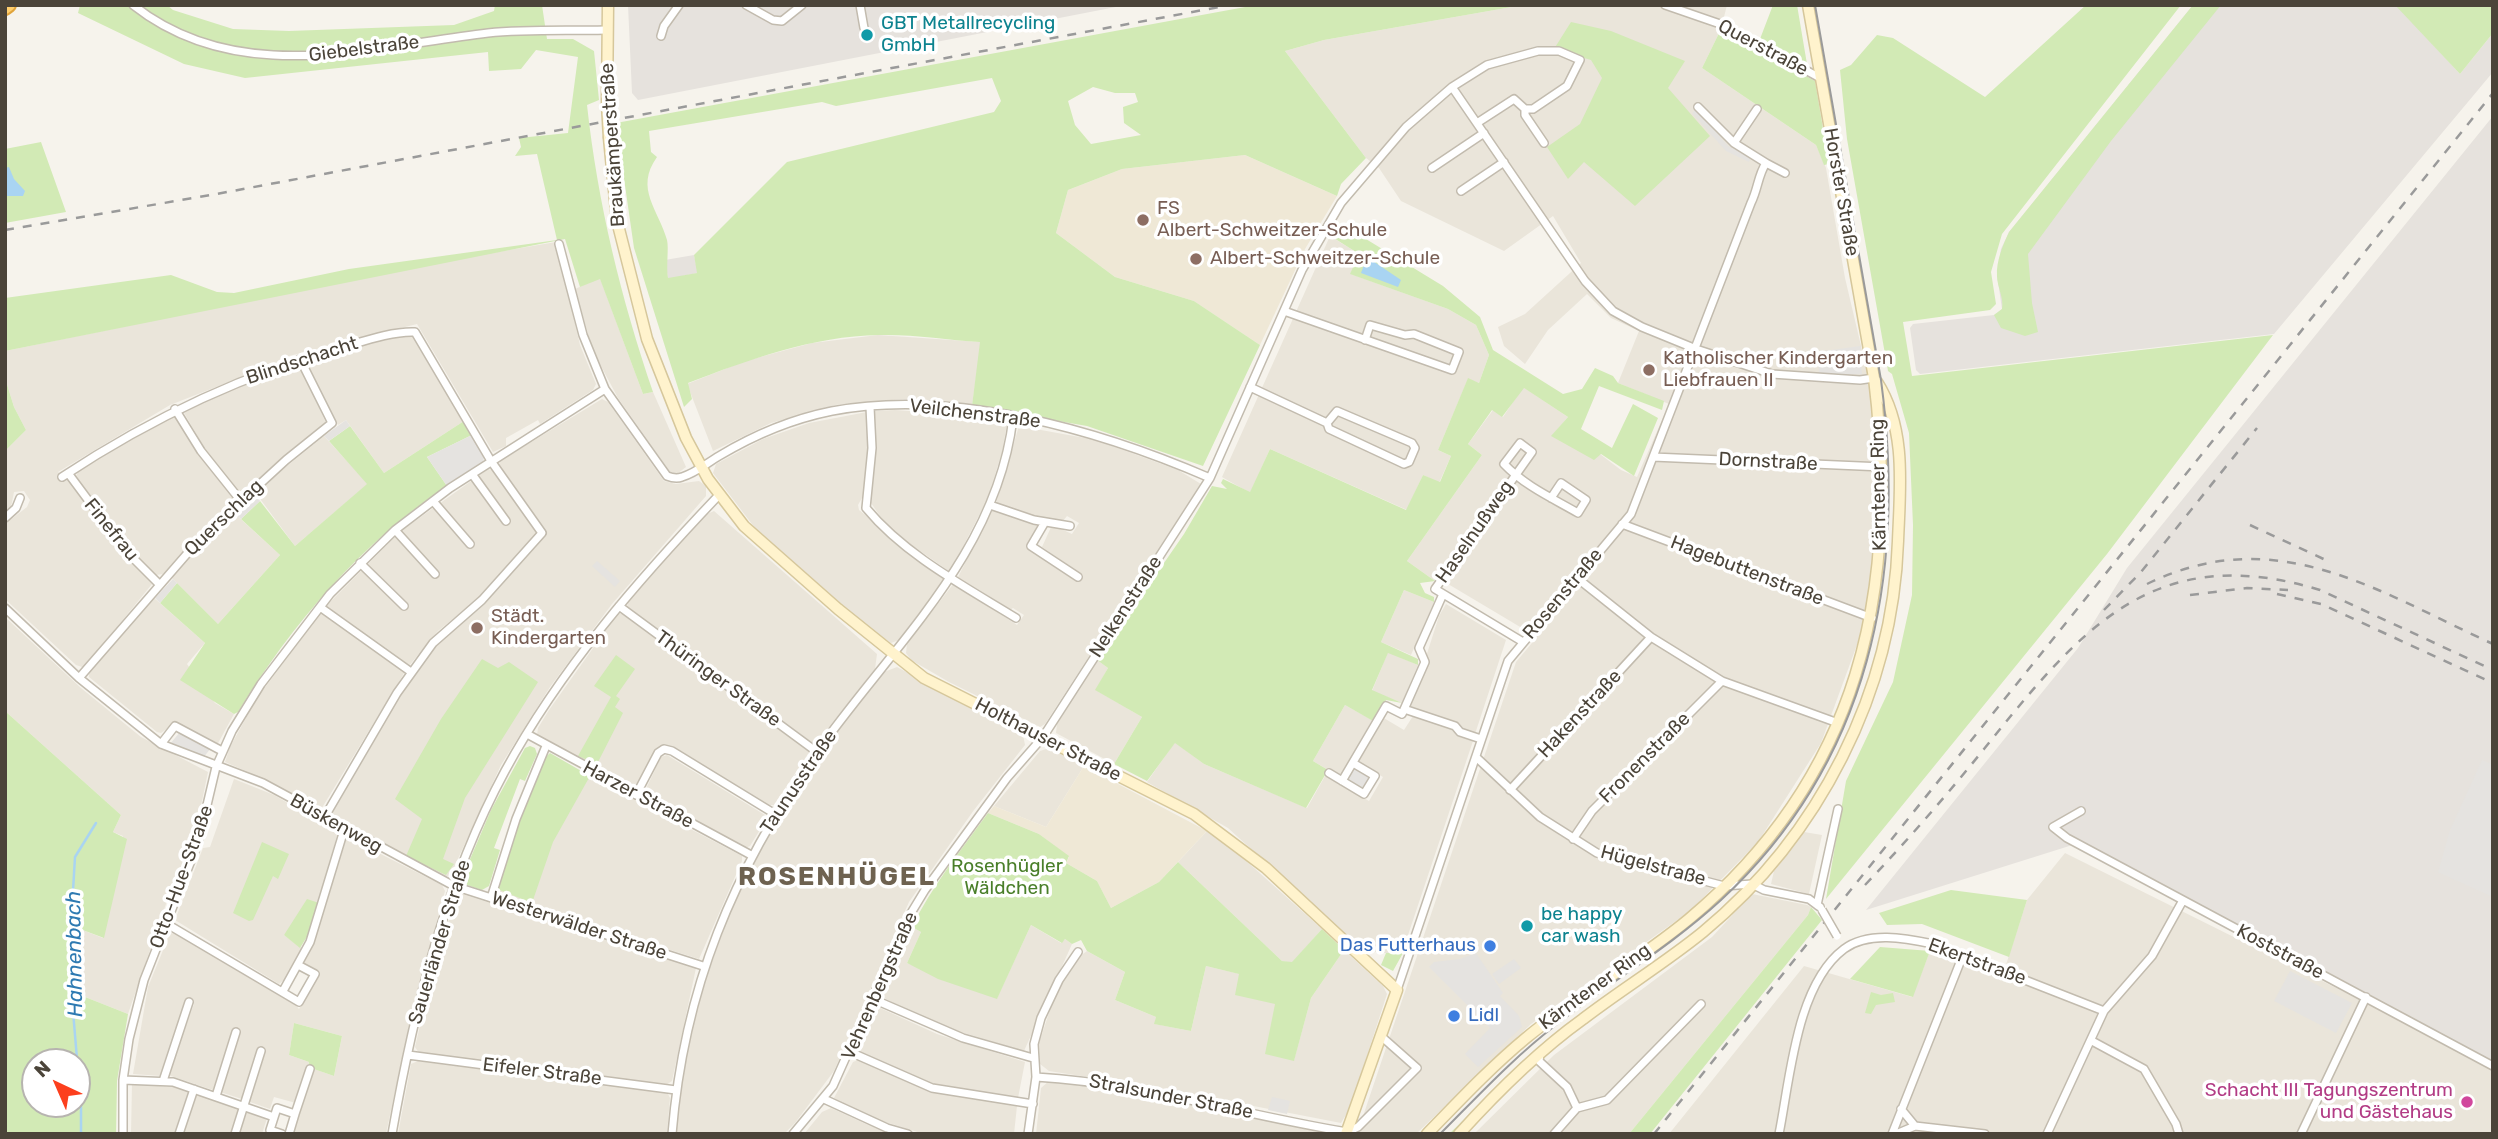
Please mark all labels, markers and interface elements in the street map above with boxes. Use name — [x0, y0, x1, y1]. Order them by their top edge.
place label: GBT Metallrecycling GmbH — [881, 13, 1055, 57]
street label: Querstraße — [1714, 15, 1812, 81]
marker: GBT Metallrecycling GmbH — [859, 27, 875, 43]
street label: Giebelstraße — [307, 31, 421, 67]
street label: Braukämperstraße — [596, 62, 630, 228]
street label: Horster Straße — [1818, 126, 1864, 258]
place label: FS Albert-Schweitzer-Schule — [1157, 198, 1387, 242]
marker: FS Albert-Schweitzer-Schule — [1135, 212, 1151, 228]
place label: Albert-Schweitzer-Schule — [1210, 248, 1440, 270]
marker: Albert-Schweitzer-Schule — [1188, 251, 1204, 267]
street label: Blindschacht — [243, 332, 361, 390]
place label: Katholischer Kindergarten Liebfrauen II — [1663, 348, 1893, 392]
marker: Katholischer Kindergarten Liebfrauen II — [1641, 362, 1657, 378]
street label: Veilchenstraße — [908, 395, 1042, 433]
street label: Kärntener Ring — [1866, 419, 1892, 551]
street label: Dornstraße — [1718, 448, 1818, 476]
street label: Querschlag — [180, 475, 268, 561]
street label: Haselnußweg — [1431, 476, 1519, 588]
street label: Finefrau — [79, 494, 143, 566]
street label: Hagebuttenstraße — [1667, 531, 1827, 611]
street label: Rosenstraße — [1518, 544, 1608, 644]
street label: Nelkenstraße — [1085, 552, 1167, 662]
place label: Städt. Kindergarten — [491, 606, 606, 650]
marker: Städt. Kindergarten — [469, 620, 485, 636]
street label: Thüringer Straße — [651, 626, 785, 732]
street label: Hakenstraße — [1533, 665, 1627, 763]
street label: Holthauser Straße — [971, 693, 1125, 787]
street label: Fronenstraße — [1595, 708, 1695, 808]
street label: Taunusstraße — [756, 726, 842, 838]
street label: Harzer Straße — [579, 756, 697, 834]
street label: Büskenweg — [286, 789, 386, 859]
street label: Otto-Hue-Straße — [145, 802, 219, 952]
street label: Hügelstraße — [1598, 841, 1708, 891]
park label: Rosenhügler Wäldchen — [951, 856, 1063, 900]
street label: Sauerländer Straße — [404, 857, 476, 1027]
district label: ROSENHÜGEL — [739, 861, 935, 893]
street label: Westerwälder Straße — [488, 887, 670, 965]
water label: Hahnenbach — [61, 891, 89, 1017]
place label: be happy car wash — [1541, 904, 1622, 948]
street label: Vehrenbergstraße — [837, 908, 923, 1064]
marker: be happy car wash — [1519, 918, 1535, 934]
street label: Koststraße — [2233, 920, 2327, 984]
street label: Ekertstraße — [1925, 934, 2029, 990]
place label: Das Futterhaus — [1340, 935, 1476, 957]
marker: Das Futterhaus — [1482, 938, 1498, 954]
street label: Kärntener Ring — [1535, 939, 1655, 1035]
place label: Lidl — [1468, 1005, 1499, 1027]
marker: Lidl — [1446, 1008, 1462, 1024]
north arrow — [21, 1048, 91, 1118]
street label: Eifeler Straße — [481, 1053, 603, 1091]
text: N — [30, 1056, 55, 1082]
street label: Stralsunder Straße — [1087, 1070, 1255, 1124]
place label: Schacht III Tagungszentrum und Gästehaus — [2205, 1080, 2453, 1124]
marker: Schacht III Tagungszentrum und Gästehaus — [2459, 1094, 2475, 1110]

